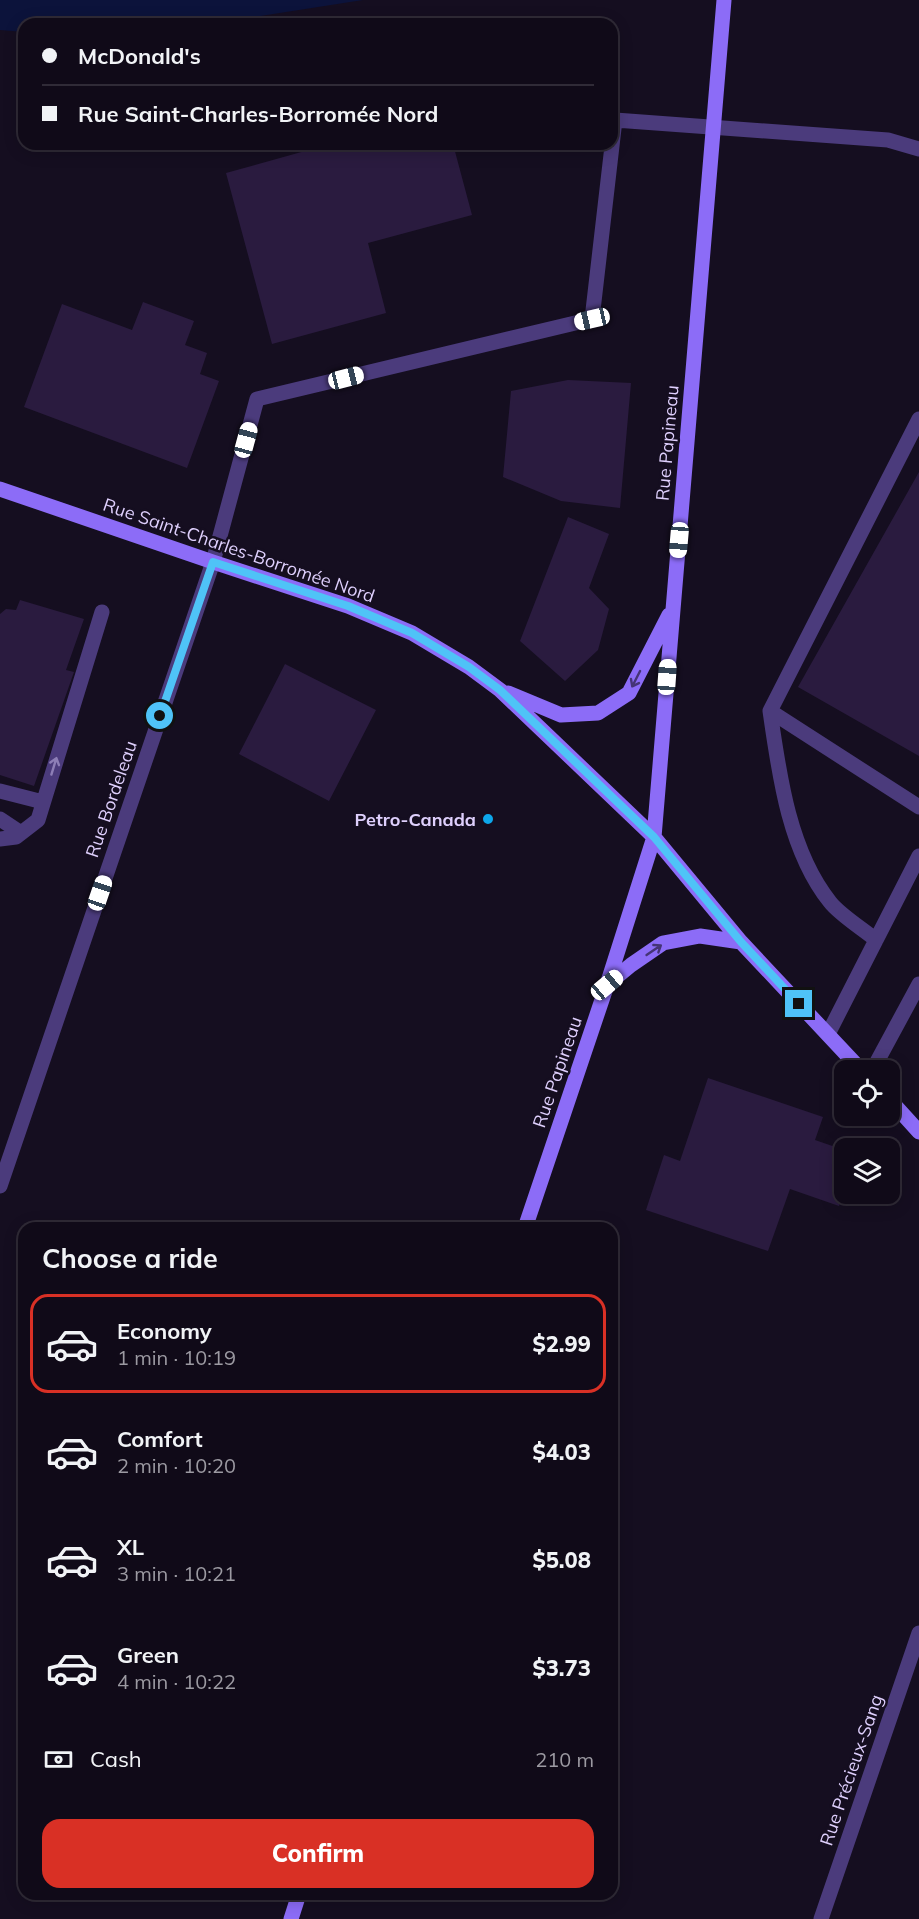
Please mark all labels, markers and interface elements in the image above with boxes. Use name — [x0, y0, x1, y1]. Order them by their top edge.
text: McDonald's — [78, 42, 201, 70]
text: Rue Saint-Charles-Borromée Nord — [78, 100, 438, 128]
car — [572, 306, 612, 332]
car — [326, 365, 366, 391]
street label: Rue Papineau — [650, 384, 684, 502]
car — [233, 420, 259, 460]
street label: Rue Saint-Charles-Borromée Nord — [100, 493, 378, 607]
car — [668, 521, 690, 559]
car — [657, 658, 677, 696]
one-way arrow — [630, 670, 641, 688]
route start — [146, 702, 173, 729]
street label: Rue Bordeleau — [80, 738, 142, 860]
one-way arrow — [49, 756, 60, 775]
place label: Petro-Canada — [355, 808, 476, 831]
marker: Petro-Canada — [481, 812, 495, 826]
car — [86, 873, 114, 913]
one-way arrow — [645, 943, 662, 956]
car — [587, 967, 627, 1003]
route end — [785, 990, 812, 1017]
street label: Rue Papineau — [527, 1013, 587, 1131]
map controls — [834, 1060, 900, 1204]
button: locate — [834, 1060, 900, 1126]
button: layers — [834, 1138, 900, 1204]
text: Choose a ride — [42, 1241, 218, 1275]
icon: car — [45, 1317, 99, 1371]
text: Economy — [117, 1317, 212, 1345]
text: $2.99 — [532, 1330, 591, 1358]
text: 1 min · 10:19 — [117, 1345, 236, 1370]
icon: car — [45, 1425, 99, 1479]
text: Comfort — [117, 1425, 203, 1453]
text: $4.03 — [532, 1438, 591, 1466]
text: 2 min · 10:20 — [117, 1453, 236, 1478]
icon: car — [45, 1533, 99, 1587]
text: XL — [117, 1533, 144, 1561]
text: $5.08 — [532, 1546, 591, 1574]
text: 3 min · 10:21 — [117, 1561, 236, 1586]
icon: car — [45, 1641, 99, 1695]
text: Green — [117, 1641, 179, 1669]
text: $3.73 — [532, 1654, 591, 1682]
text: 4 min · 10:22 — [117, 1669, 236, 1694]
street label: Rue Précieux-Sang — [814, 1691, 888, 1849]
icon: cash — [42, 1743, 75, 1776]
text: Cash — [90, 1745, 142, 1773]
text: 210 m — [535, 1747, 594, 1772]
button: Confirm — [42, 1819, 594, 1888]

